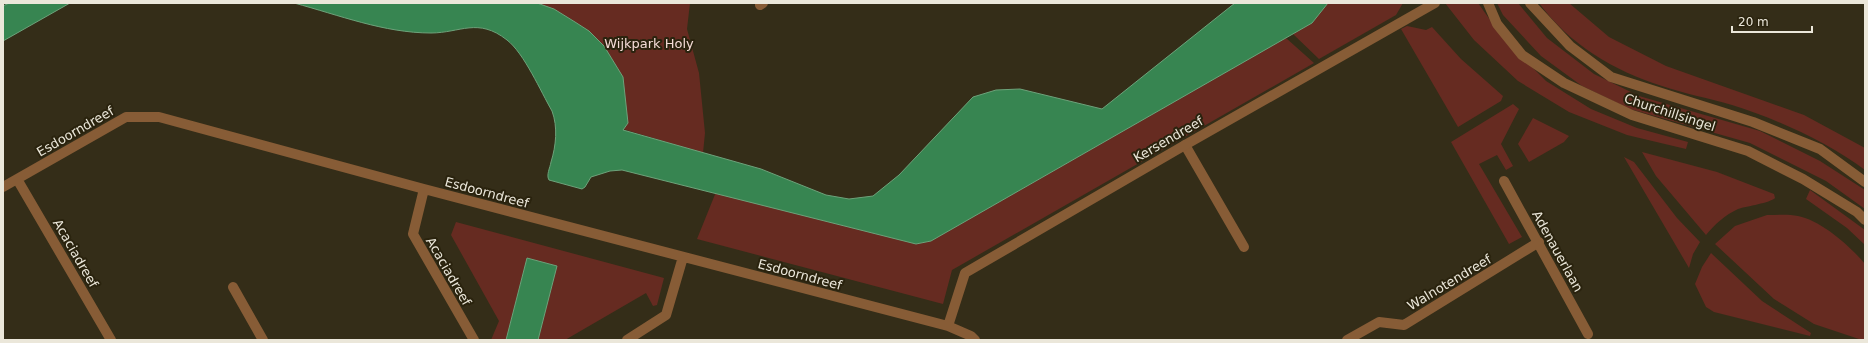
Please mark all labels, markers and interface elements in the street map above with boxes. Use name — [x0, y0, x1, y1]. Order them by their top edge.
scale bar — [1732, 8, 1812, 34]
text: 20 m — [1738, 15, 1769, 29]
park label: Wijkpark Holy — [604, 36, 694, 51]
street label: Churchillsingel — [1622, 91, 1717, 134]
street label: Esdoorndreef — [34, 103, 117, 160]
street label: Kersendreef — [1131, 113, 1206, 165]
street label: Esdoorndreef — [443, 174, 531, 211]
street label: Adenauerlaan — [1529, 208, 1586, 294]
street label: Acaciadreef — [50, 216, 101, 290]
street label: Acaciadreef — [423, 234, 474, 308]
street label: Walnotendreef — [1405, 251, 1494, 313]
street label: Esdoorndreef — [756, 256, 844, 293]

